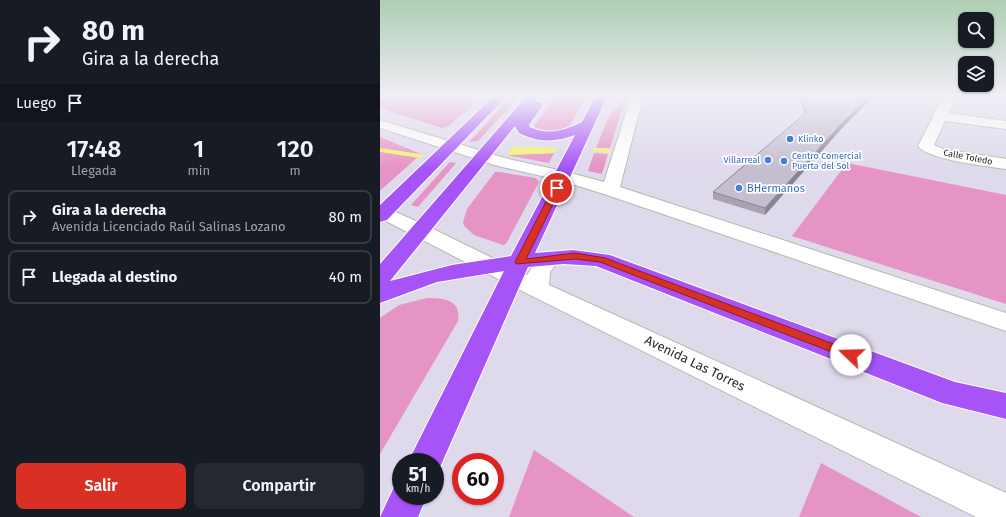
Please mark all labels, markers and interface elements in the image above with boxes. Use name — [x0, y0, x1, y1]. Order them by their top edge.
map controls — [958, 12, 994, 92]
button: search — [958, 12, 994, 48]
text: 80 m — [82, 14, 145, 47]
icon: right — [16, 16, 68, 68]
text: Gira a la derecha — [82, 48, 219, 70]
button: layers — [958, 56, 994, 92]
icon: arrive — [64, 92, 86, 114]
text: Luego — [16, 94, 56, 112]
marker: Klinko — [785, 134, 795, 144]
place label: Klinko — [798, 134, 824, 144]
text: 17:48 — [66, 135, 121, 163]
text: 1 — [193, 135, 204, 163]
text: 120 — [276, 135, 314, 163]
street label: Calle Toledo — [943, 147, 993, 167]
place label: Centro Comercial Puerta del Sol — [792, 151, 862, 171]
place label: Villarreal — [723, 155, 760, 165]
marker: Villarreal — [763, 155, 773, 165]
marker: Centro Comercial Puerta del Sol — [779, 156, 789, 166]
text: Llegada — [71, 163, 117, 178]
text: min — [188, 163, 210, 178]
text: m — [289, 163, 301, 178]
pin — [540, 171, 574, 205]
icon: arrive — [546, 177, 568, 199]
place label: BHermanos — [747, 182, 805, 195]
marker: BHermanos — [734, 183, 744, 193]
text: Gira a la derecha — [52, 201, 166, 219]
icon: right — [18, 206, 40, 228]
text: 80 m — [329, 208, 362, 226]
text: Avenida Licenciado Raúl Salinas Lozano — [52, 219, 286, 234]
icon: arrive — [18, 266, 40, 288]
text: Llegada al destino — [52, 268, 177, 286]
text: 40 m — [329, 268, 362, 286]
street label: Avenida Las Torres — [642, 332, 748, 394]
position arrow — [830, 334, 872, 376]
speed limit sign: 60 — [452, 453, 504, 505]
text: 51 — [409, 462, 427, 486]
button: Salir — [16, 463, 186, 509]
button: Compartir — [194, 463, 364, 509]
text: km/h — [406, 483, 430, 495]

